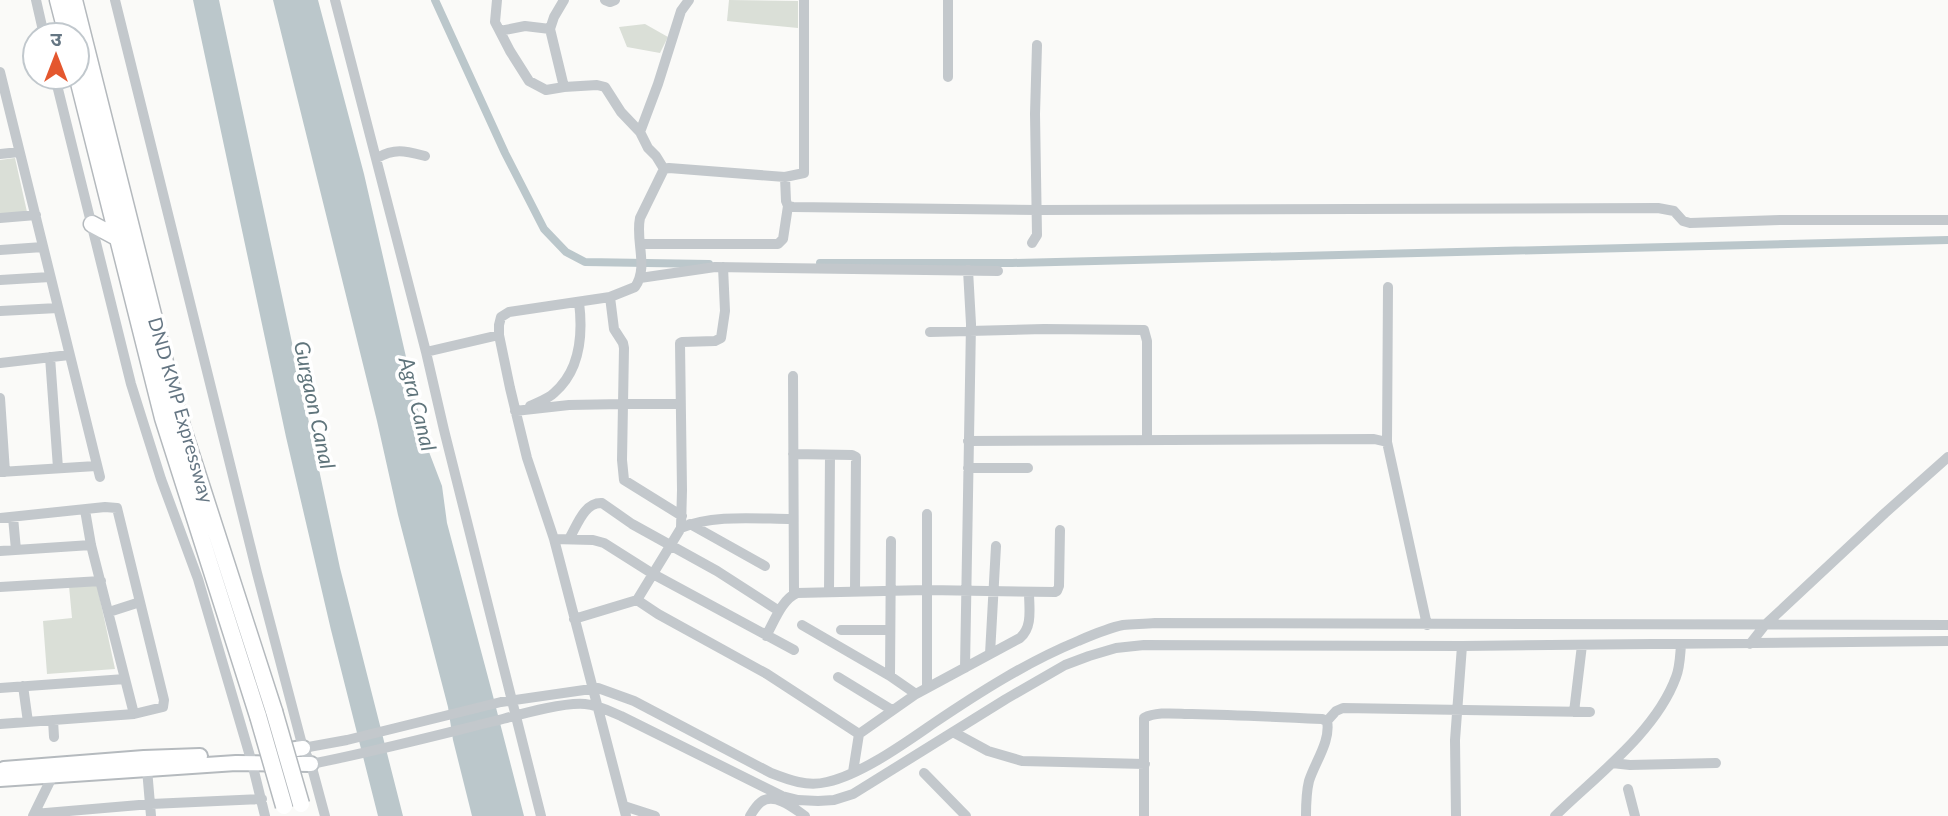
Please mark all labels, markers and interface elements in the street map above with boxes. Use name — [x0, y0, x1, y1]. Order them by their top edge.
north arrow — [21, 21, 91, 91]
text: उ — [50, 27, 62, 50]
street label: DND KMP Expressway — [144, 314, 219, 506]
water label: Gurgaon Canal — [290, 338, 341, 471]
water label: Agra Canal — [394, 353, 442, 453]

